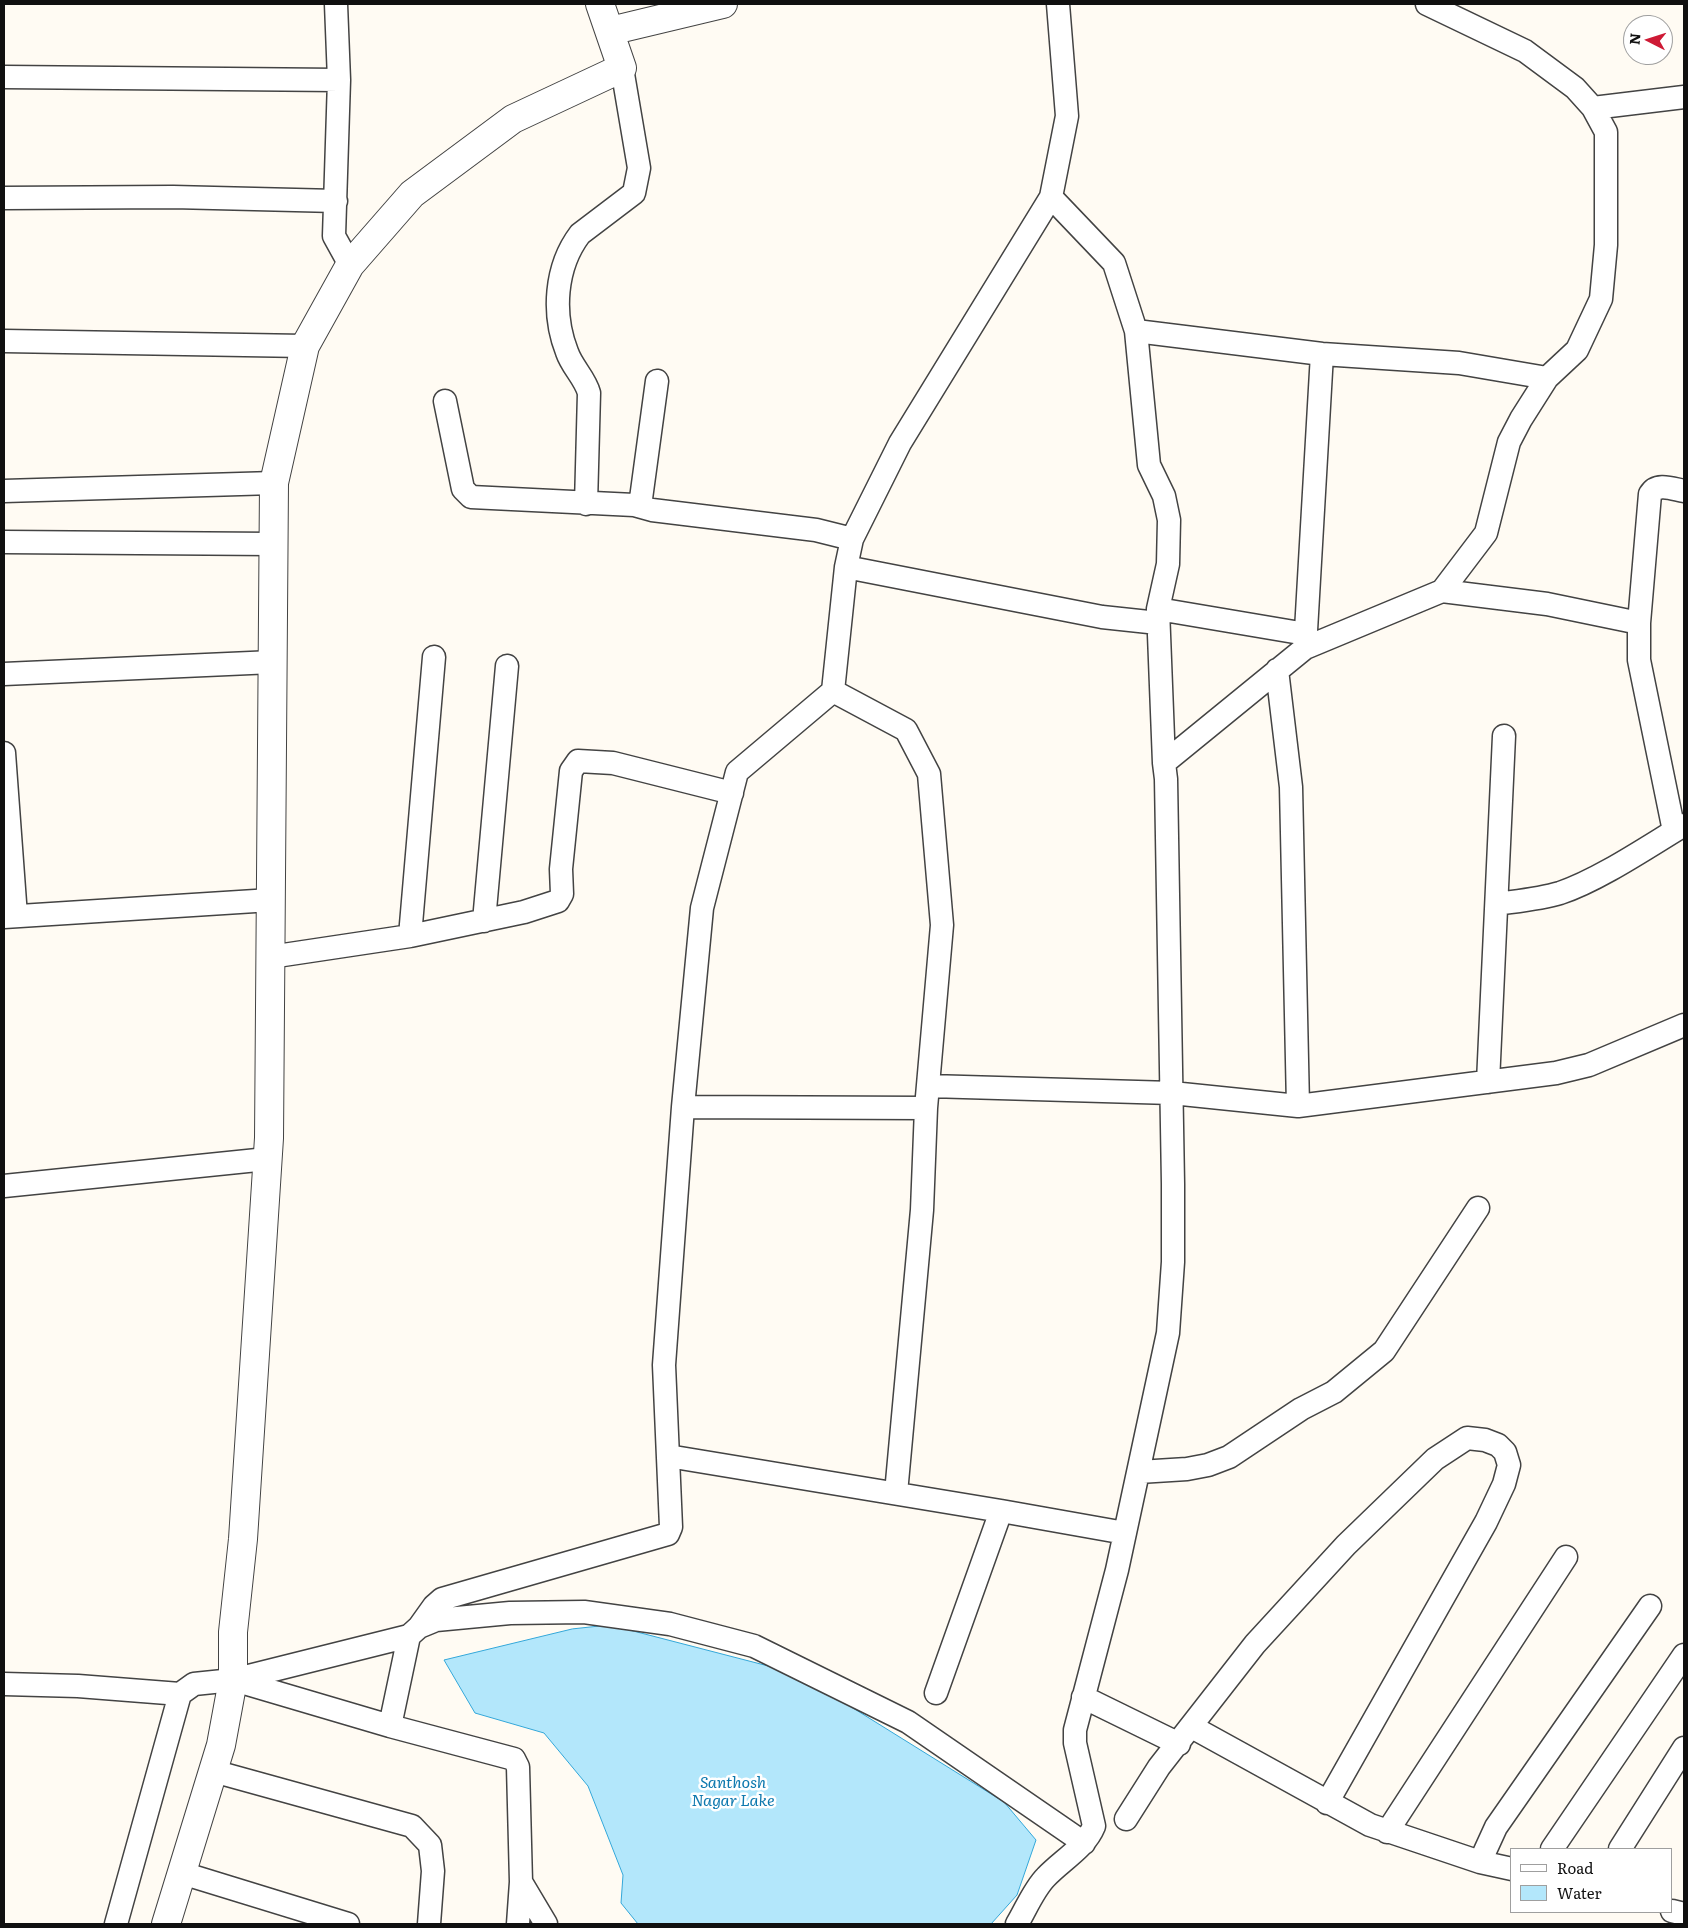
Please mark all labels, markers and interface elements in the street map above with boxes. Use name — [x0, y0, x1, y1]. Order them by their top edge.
north arrow — [1623, 15, 1673, 65]
text: N — [1624, 32, 1645, 46]
water label: Santhosh Nagar Lake — [691, 1773, 775, 1811]
legend — [1510, 1848, 1673, 1913]
text: Road — [1557, 1856, 1593, 1879]
text: Water — [1557, 1881, 1602, 1904]

